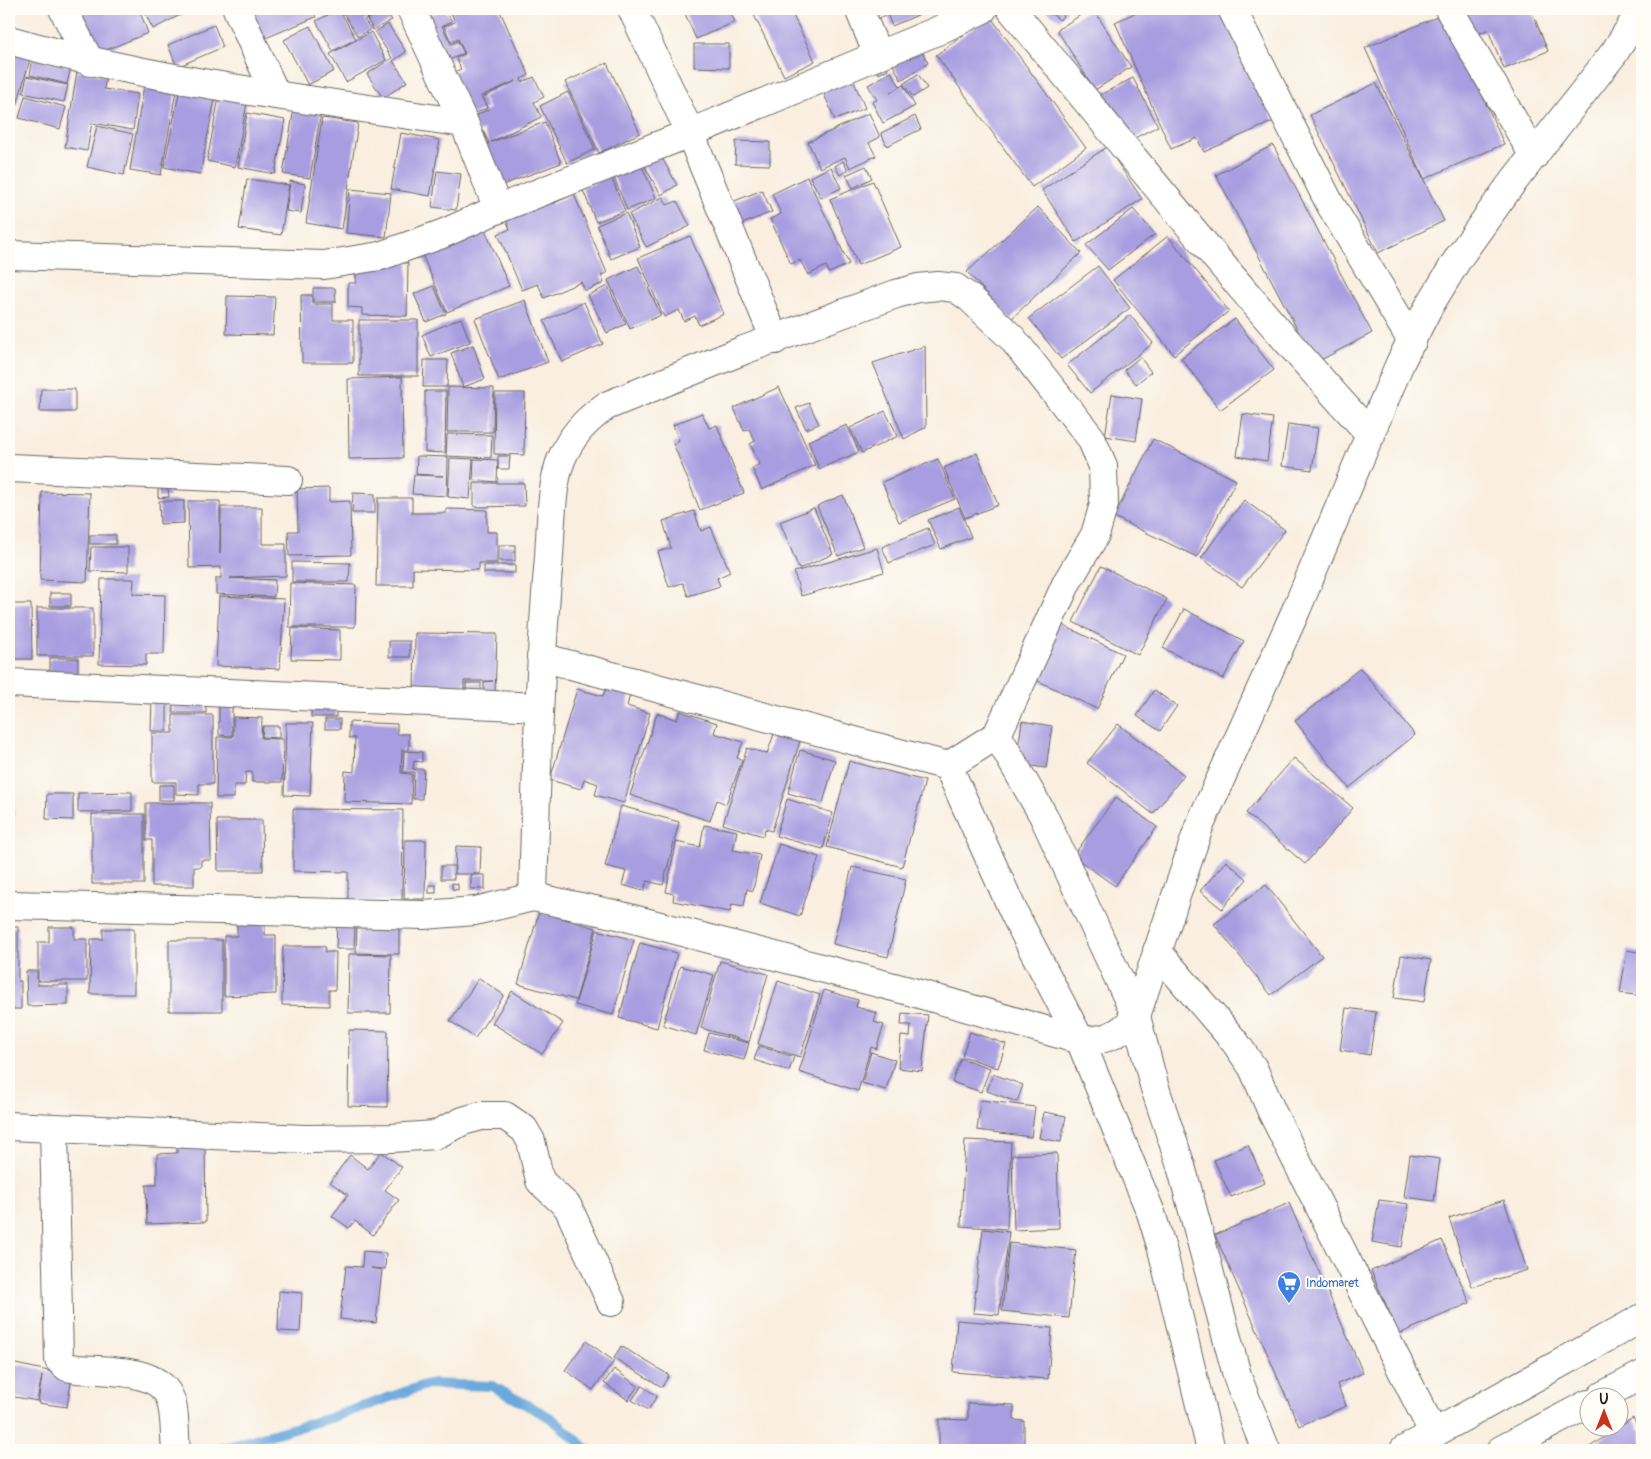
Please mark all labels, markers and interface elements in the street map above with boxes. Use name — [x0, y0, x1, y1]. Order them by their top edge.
supermarket icon: Indomaret — [1276, 1270, 1302, 1304]
place label: Indomaret — [1306, 1276, 1359, 1291]
north arrow — [1578, 1386, 1628, 1436]
text: U — [1599, 1391, 1609, 1408]

